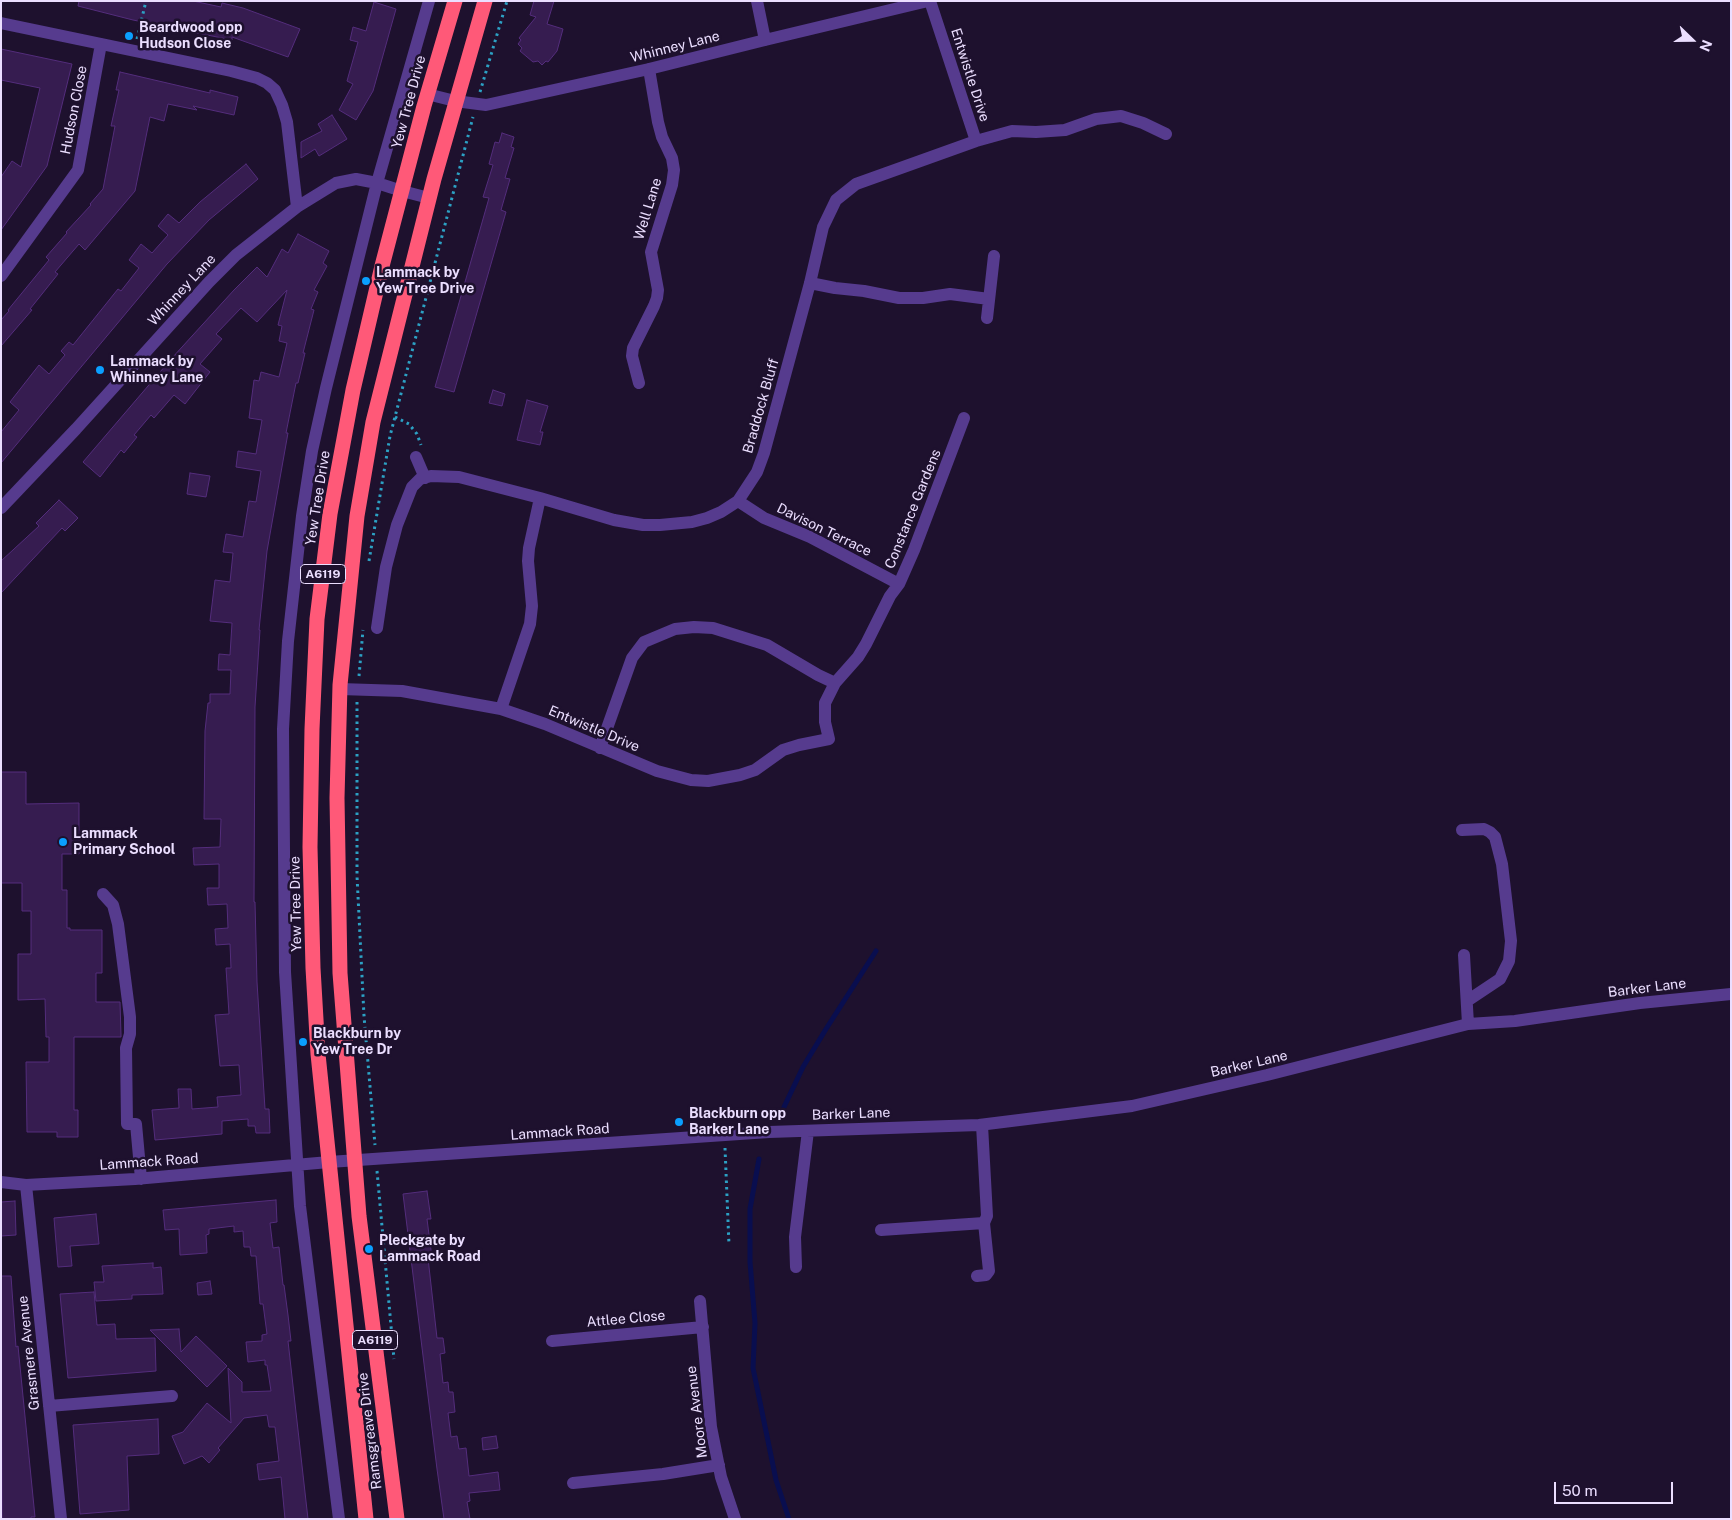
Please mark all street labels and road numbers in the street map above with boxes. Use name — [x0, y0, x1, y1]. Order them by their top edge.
street label: Entwistle Drive — [947, 26, 993, 124]
street label: Whinney Lane — [629, 28, 721, 66]
street label: Yew Tree Drive — [388, 54, 430, 150]
street label: Hudson Close — [57, 64, 91, 156]
street label: Well Lane — [631, 176, 665, 242]
street label: Whinney Lane — [145, 251, 219, 329]
street label: Braddock Bluff — [739, 357, 783, 455]
street label: Constance Gardens — [881, 447, 945, 571]
street label: Yew Tree Drive — [302, 449, 334, 547]
street label: Davison Terrace — [774, 500, 874, 560]
road number: A6119 — [300, 564, 346, 584]
street label: Entwistle Drive — [546, 702, 642, 756]
street label: Yew Tree Drive — [287, 856, 305, 952]
street label: Barker Lane — [1607, 975, 1687, 1001]
street label: Barker Lane — [1209, 1047, 1289, 1081]
street label: Barker Lane — [811, 1104, 891, 1124]
street label: Lammack Road — [510, 1120, 610, 1144]
street label: Lammack Road — [99, 1150, 199, 1174]
street label: Grasmere Avenue — [15, 1295, 43, 1411]
street label: Attlee Close — [586, 1307, 666, 1331]
road number: A6119 — [352, 1330, 398, 1350]
street label: Moore Avenue — [683, 1365, 711, 1459]
street label: Ramsgreave Drive — [355, 1372, 385, 1490]

